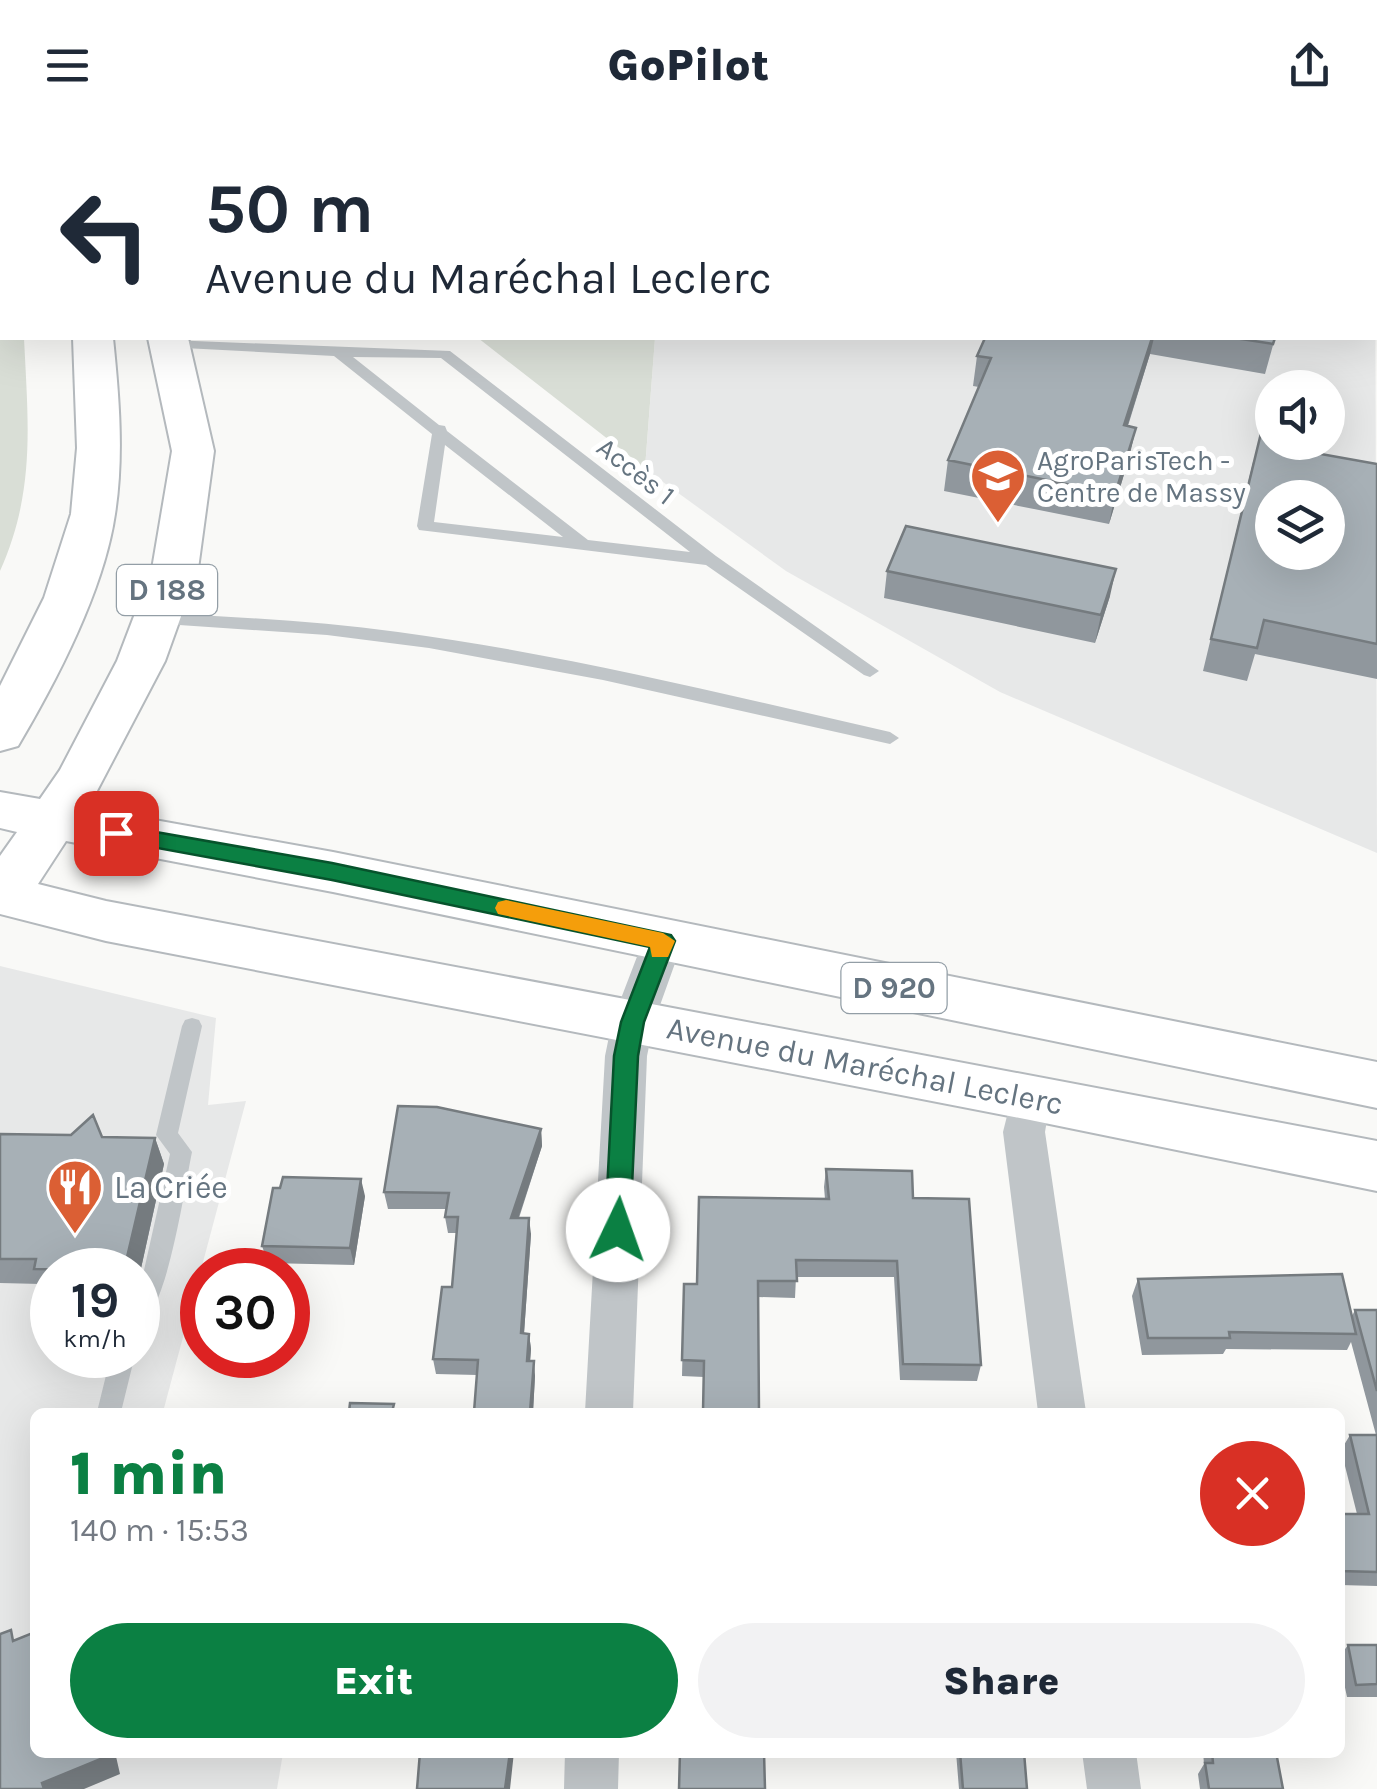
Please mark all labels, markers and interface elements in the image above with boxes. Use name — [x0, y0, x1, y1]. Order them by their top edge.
icon: menu — [40, 38, 95, 93]
icon: share — [1282, 38, 1337, 93]
text: GoPilot — [608, 39, 769, 91]
text: 50 m — [205, 168, 374, 250]
icon: left — [40, 170, 170, 300]
text: Avenue du Maréchal Leclerc — [205, 252, 772, 304]
map controls — [1255, 370, 1345, 570]
button: sound — [1255, 370, 1345, 460]
street label: Accès 1 — [590, 430, 682, 512]
place label: AgroParisTech - Centre de Massy — [1037, 444, 1246, 509]
school or university icon: AgroParisTech - Centre de Massy — [968, 446, 1028, 525]
button: layers — [1255, 480, 1345, 570]
road number: D 188 — [117, 565, 217, 615]
pin — [74, 791, 159, 876]
icon: arrive — [89, 806, 144, 861]
road number: D 920 — [842, 963, 946, 1013]
street label: Avenue du Maréchal Leclerc — [664, 1009, 1066, 1123]
restaurant icon: La Criée — [45, 1157, 105, 1236]
place label: La Criée — [114, 1169, 228, 1206]
position arrow — [566, 1178, 670, 1282]
speed limit sign: 30 — [180, 1248, 310, 1378]
text: 19 — [71, 1271, 119, 1330]
text: km/h — [63, 1324, 127, 1353]
text: 1 min — [70, 1439, 227, 1509]
button: close — [1200, 1441, 1305, 1546]
text: 140 m · 15:53 — [70, 1512, 249, 1549]
button: Exit — [70, 1623, 678, 1738]
button: Share — [698, 1623, 1305, 1738]

